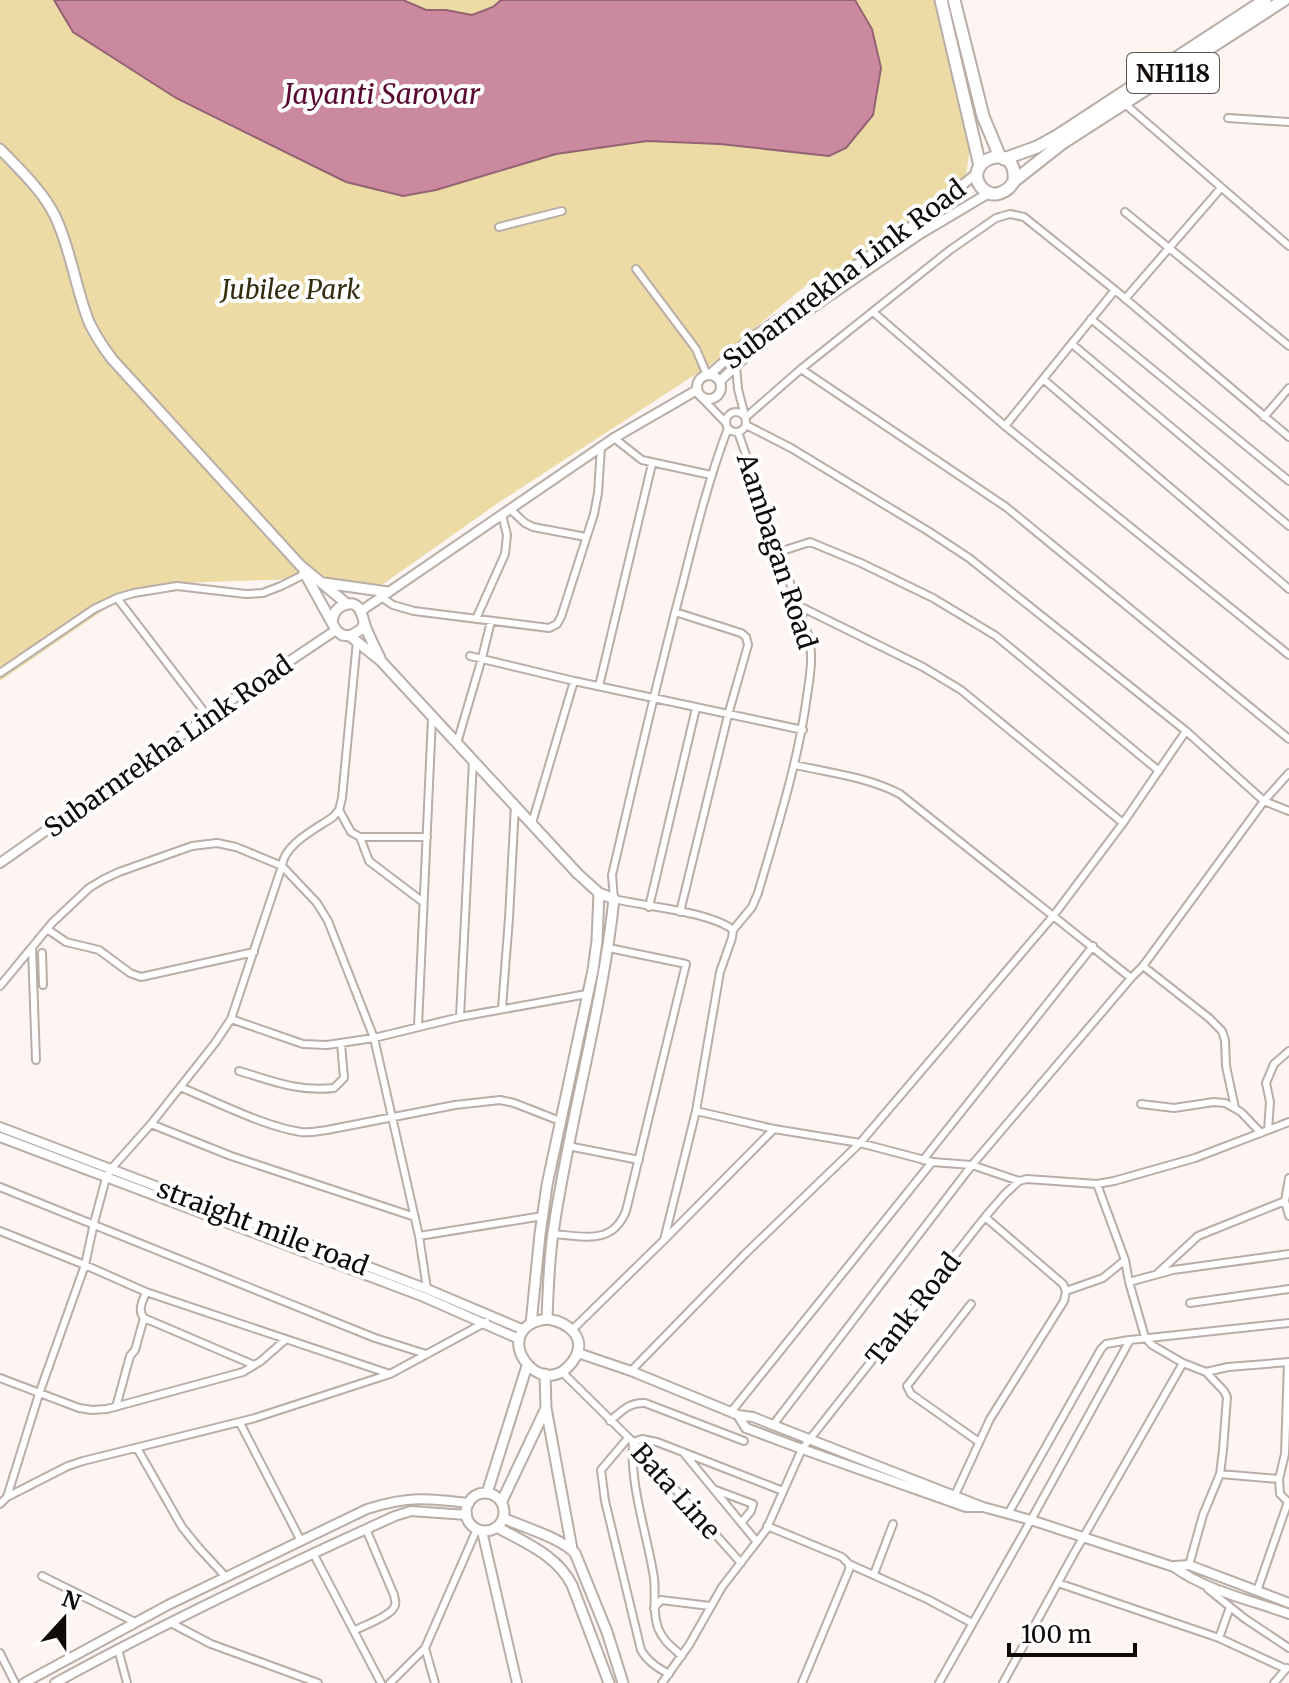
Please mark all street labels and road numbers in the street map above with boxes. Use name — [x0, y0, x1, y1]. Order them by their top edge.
road number: NH118 — [1127, 53, 1219, 93]
street label: Subarnrekha Link Road — [716, 172, 972, 376]
street label: Aambagan Road — [729, 448, 824, 653]
street label: Subarnrekha Link Road — [38, 648, 299, 844]
street label: straight mile road — [153, 1172, 373, 1283]
street label: Tank Road — [859, 1246, 968, 1372]
street label: Bata Line — [624, 1436, 728, 1546]

